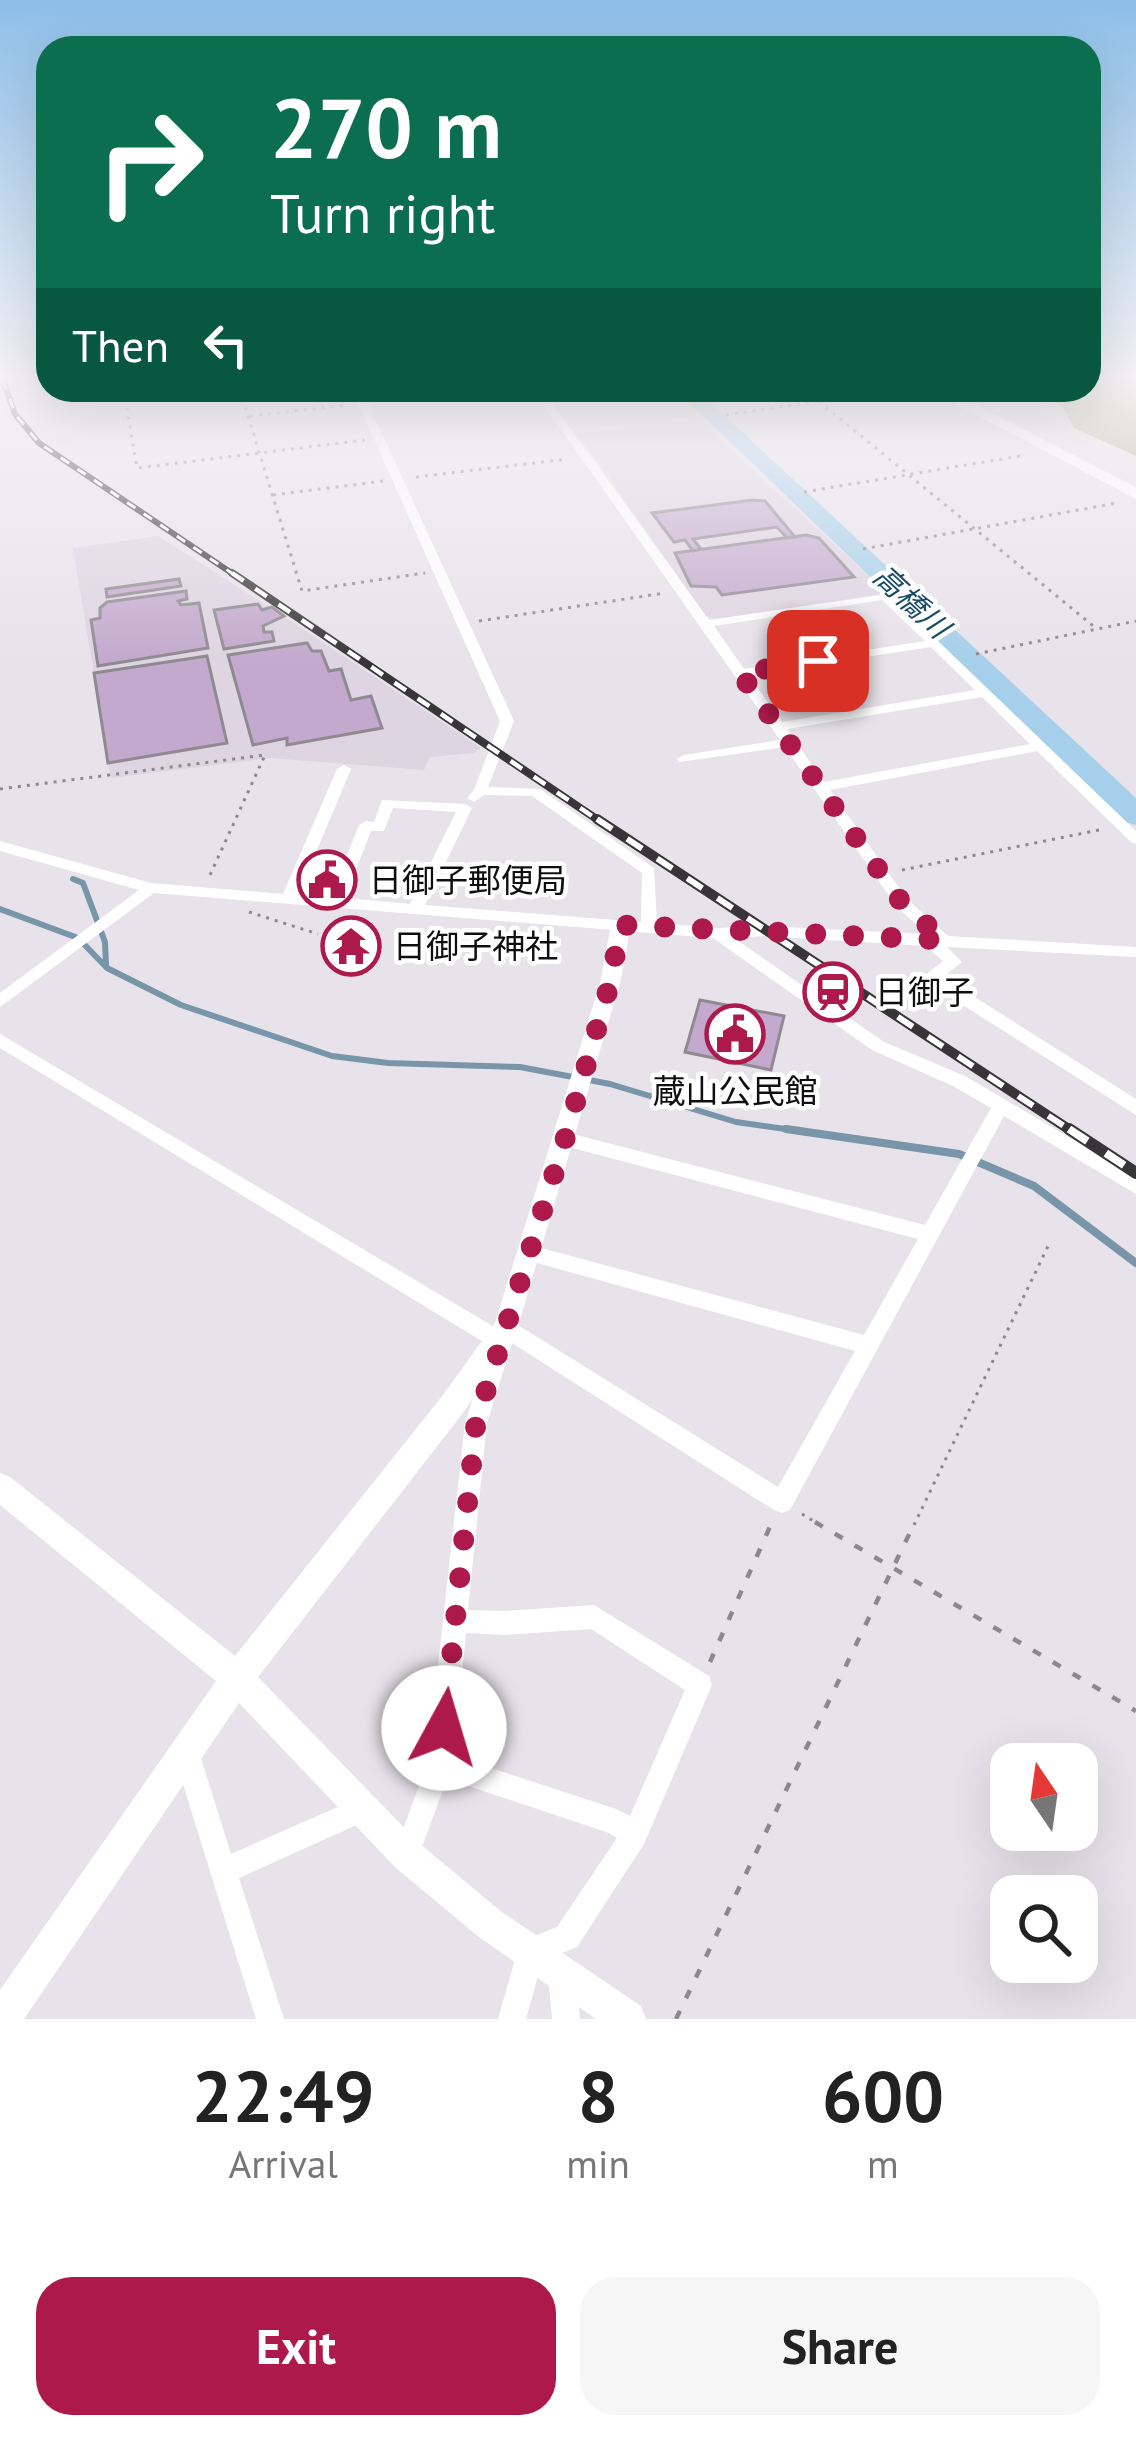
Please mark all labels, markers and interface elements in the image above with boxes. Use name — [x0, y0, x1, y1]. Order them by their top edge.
text: 270 m — [270, 72, 502, 181]
icon: right — [72, 84, 228, 240]
text: Turn right — [270, 178, 495, 248]
icon: left — [193, 312, 259, 378]
text: Then — [72, 316, 169, 374]
water label: 高橋川 — [866, 556, 960, 648]
pin — [767, 610, 869, 712]
icon: arrive — [785, 628, 851, 694]
public building icon: 日御子郵便局 — [296, 849, 358, 911]
place label: 日御子郵便局 — [369, 858, 567, 901]
temple icon: 日御子神社 — [320, 915, 382, 977]
place label: 日御子神社 — [393, 924, 558, 967]
station icon: 日御子 — [802, 961, 864, 1023]
place label: 日御子 — [875, 970, 974, 1013]
public building icon: 蔵山公民館 — [704, 1003, 766, 1065]
place label: 蔵山公民館 — [653, 1069, 818, 1112]
position arrow — [381, 1665, 507, 1791]
north arrow — [990, 1743, 1098, 1851]
map controls — [990, 1743, 1098, 1983]
button: search — [990, 1875, 1098, 1983]
text: 22:49 — [192, 2049, 375, 2142]
text: 8 — [578, 2049, 619, 2142]
text: 600 — [822, 2049, 944, 2142]
text: Arrival — [229, 2138, 338, 2189]
text: min — [566, 2138, 630, 2189]
text: m — [867, 2138, 899, 2189]
button: Exit — [36, 2277, 556, 2415]
button: Share — [580, 2277, 1100, 2415]

